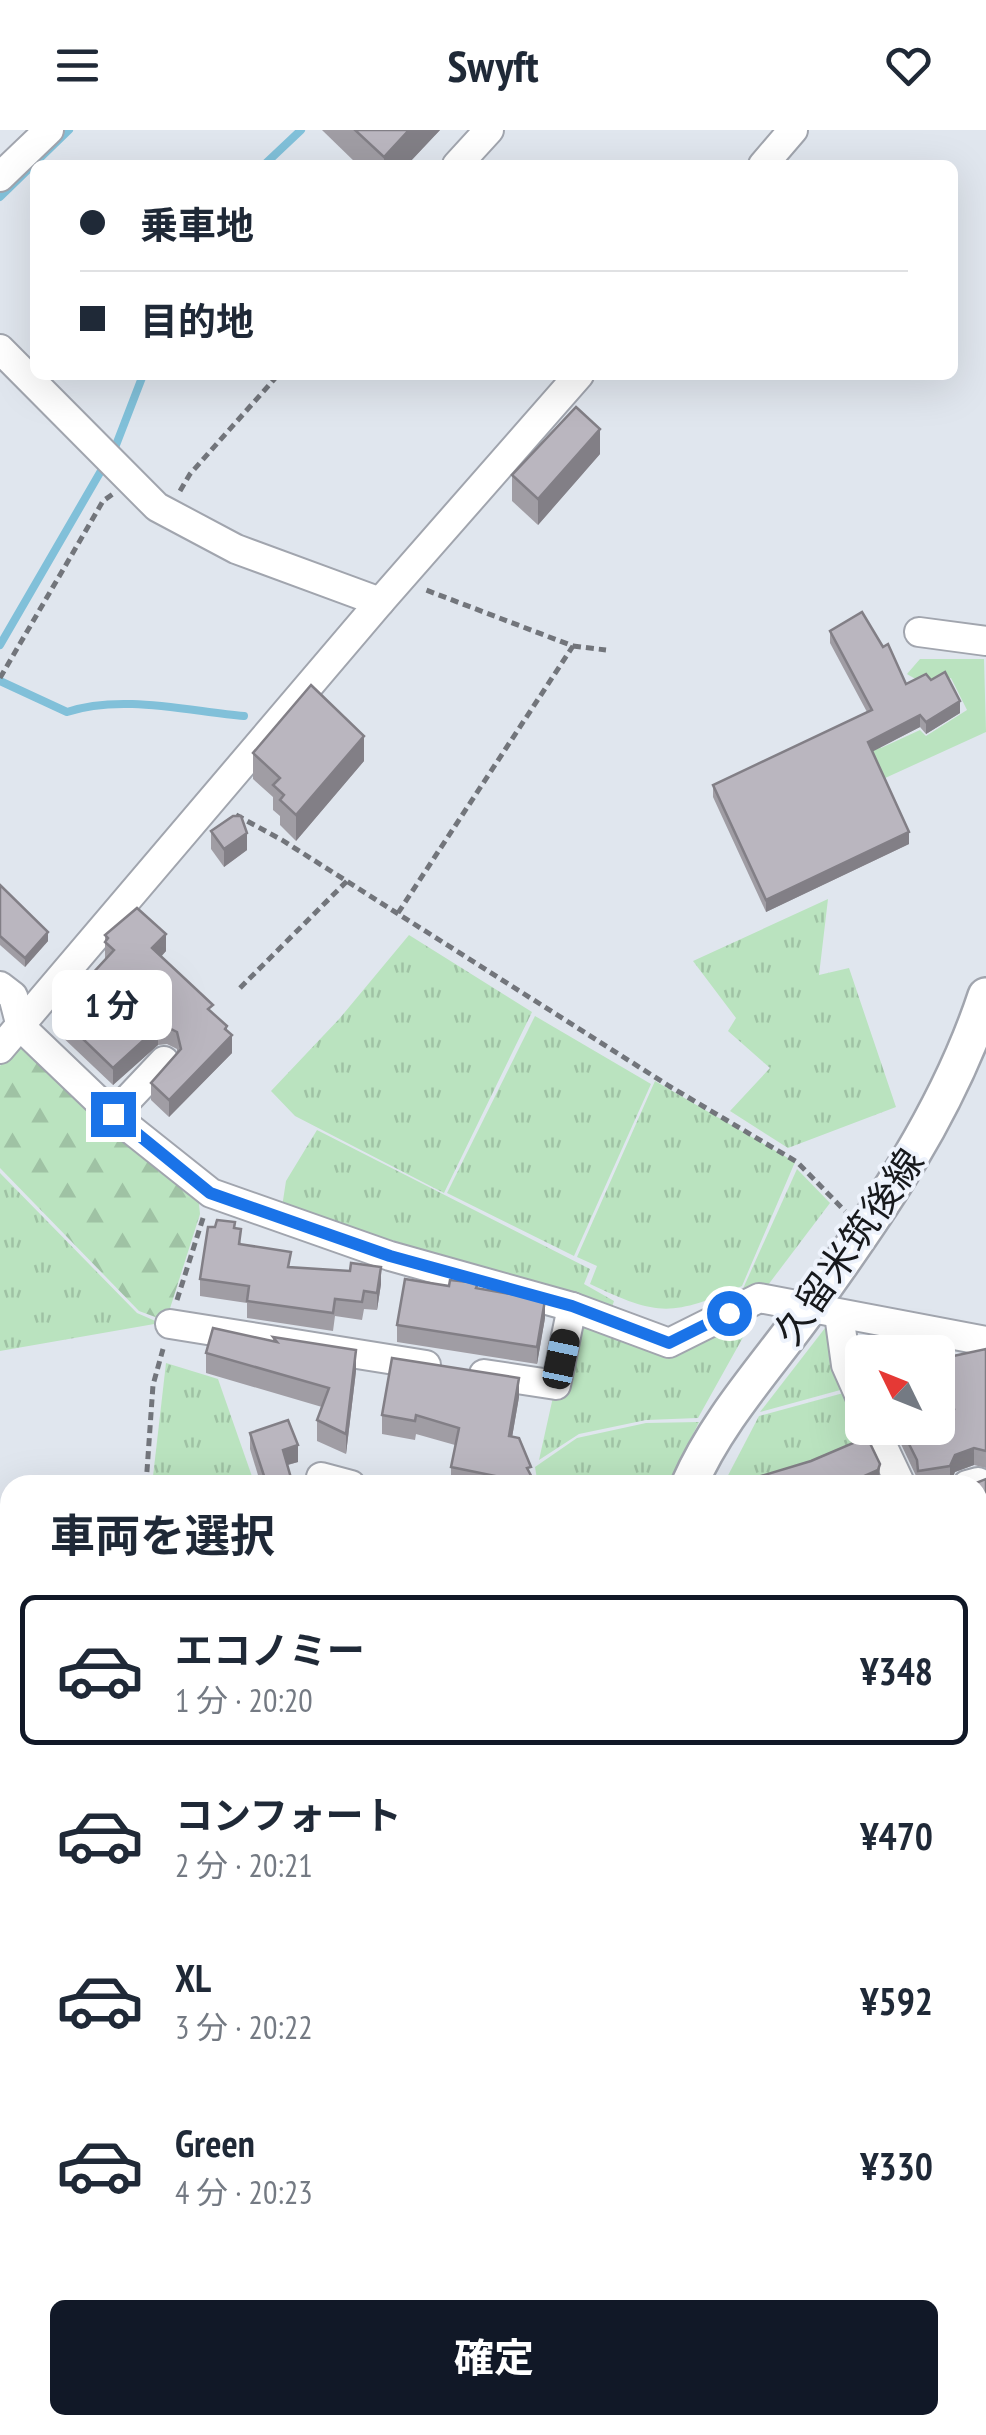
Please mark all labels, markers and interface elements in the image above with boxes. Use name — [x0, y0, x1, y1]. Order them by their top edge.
text: Swyft — [448, 36, 539, 94]
icon: menu — [50, 38, 105, 93]
icon: heart — [881, 38, 936, 93]
text: 乗車地 — [140, 200, 254, 249]
text: 目的地 — [140, 296, 254, 345]
callout: 1 分 — [53, 969, 173, 1039]
text: 1 分 — [85, 984, 139, 1026]
route end — [91, 1092, 136, 1137]
street label: 久留米筑後線 — [763, 1139, 933, 1353]
route start — [707, 1291, 752, 1336]
car — [540, 1327, 582, 1391]
north arrow — [845, 1335, 955, 1445]
map controls — [845, 1335, 955, 1445]
text: 車両を選択 — [50, 1506, 275, 1564]
icon: car — [55, 1625, 145, 1715]
text: エコノミー — [175, 1625, 365, 1674]
text: ¥348 — [860, 1646, 933, 1695]
text: 1 分 · 20:20 — [175, 1679, 313, 1721]
icon: car — [55, 1790, 145, 1880]
text: コンフォート — [175, 1790, 402, 1839]
text: ¥470 — [860, 1811, 933, 1860]
text: 2 分 · 20:21 — [175, 1844, 313, 1886]
text: XL — [175, 1953, 211, 2002]
icon: car — [55, 1955, 145, 2045]
text: ¥592 — [860, 1976, 933, 2025]
text: 3 分 · 20:22 — [175, 2006, 313, 2048]
text: Green — [175, 2118, 255, 2167]
icon: car — [55, 2120, 145, 2210]
text: ¥330 — [860, 2141, 933, 2190]
text: 4 分 · 20:23 — [175, 2171, 313, 2213]
button: 確定 — [50, 2300, 938, 2415]

